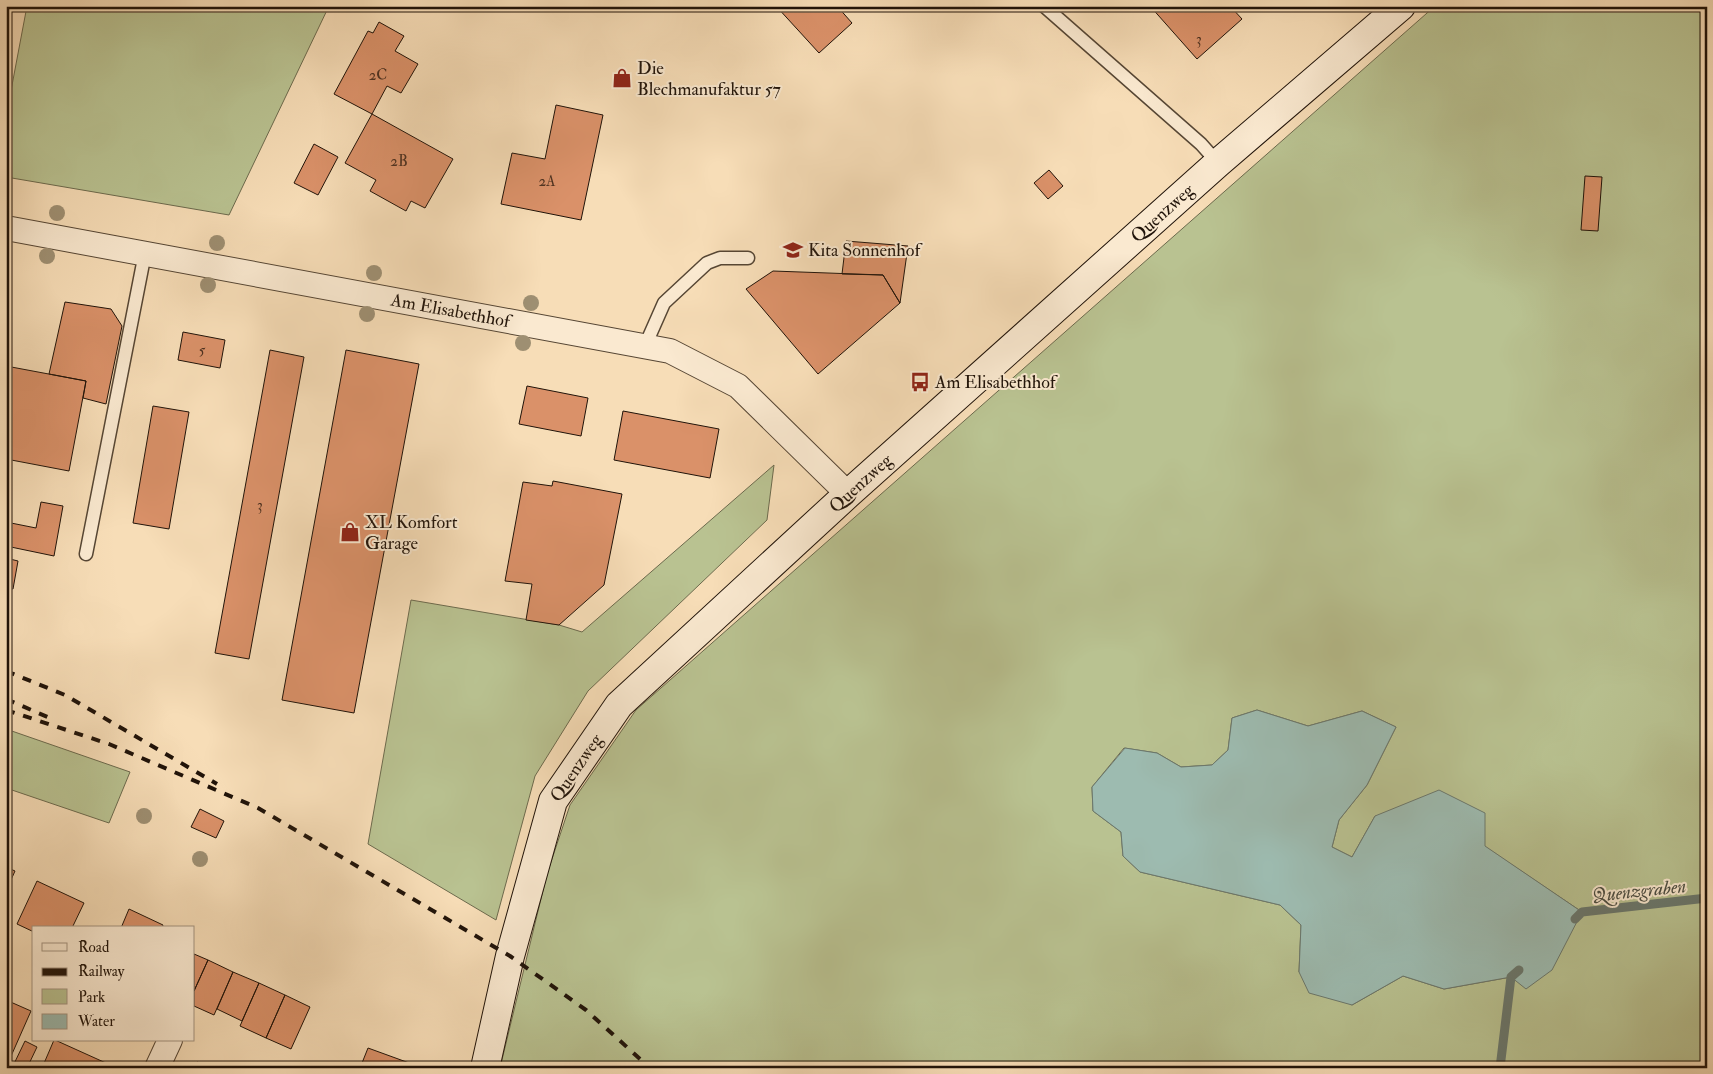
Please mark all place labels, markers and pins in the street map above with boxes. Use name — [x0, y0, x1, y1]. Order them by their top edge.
place label: Die Blechmanufaktur 57 — [637, 57, 781, 101]
shop icon: Die Blechmanufaktur 57 — [611, 67, 633, 89]
school or university icon: Kita Sonnenhof — [782, 239, 804, 261]
place label: Kita Sonnenhof — [808, 239, 923, 262]
bus stop icon: Am Elisabethhof — [909, 371, 931, 393]
place label: Am Elisabethhof — [934, 371, 1059, 394]
place label: XL Komfort Garage — [365, 511, 458, 555]
shop icon: XL Komfort Garage — [339, 521, 361, 543]

